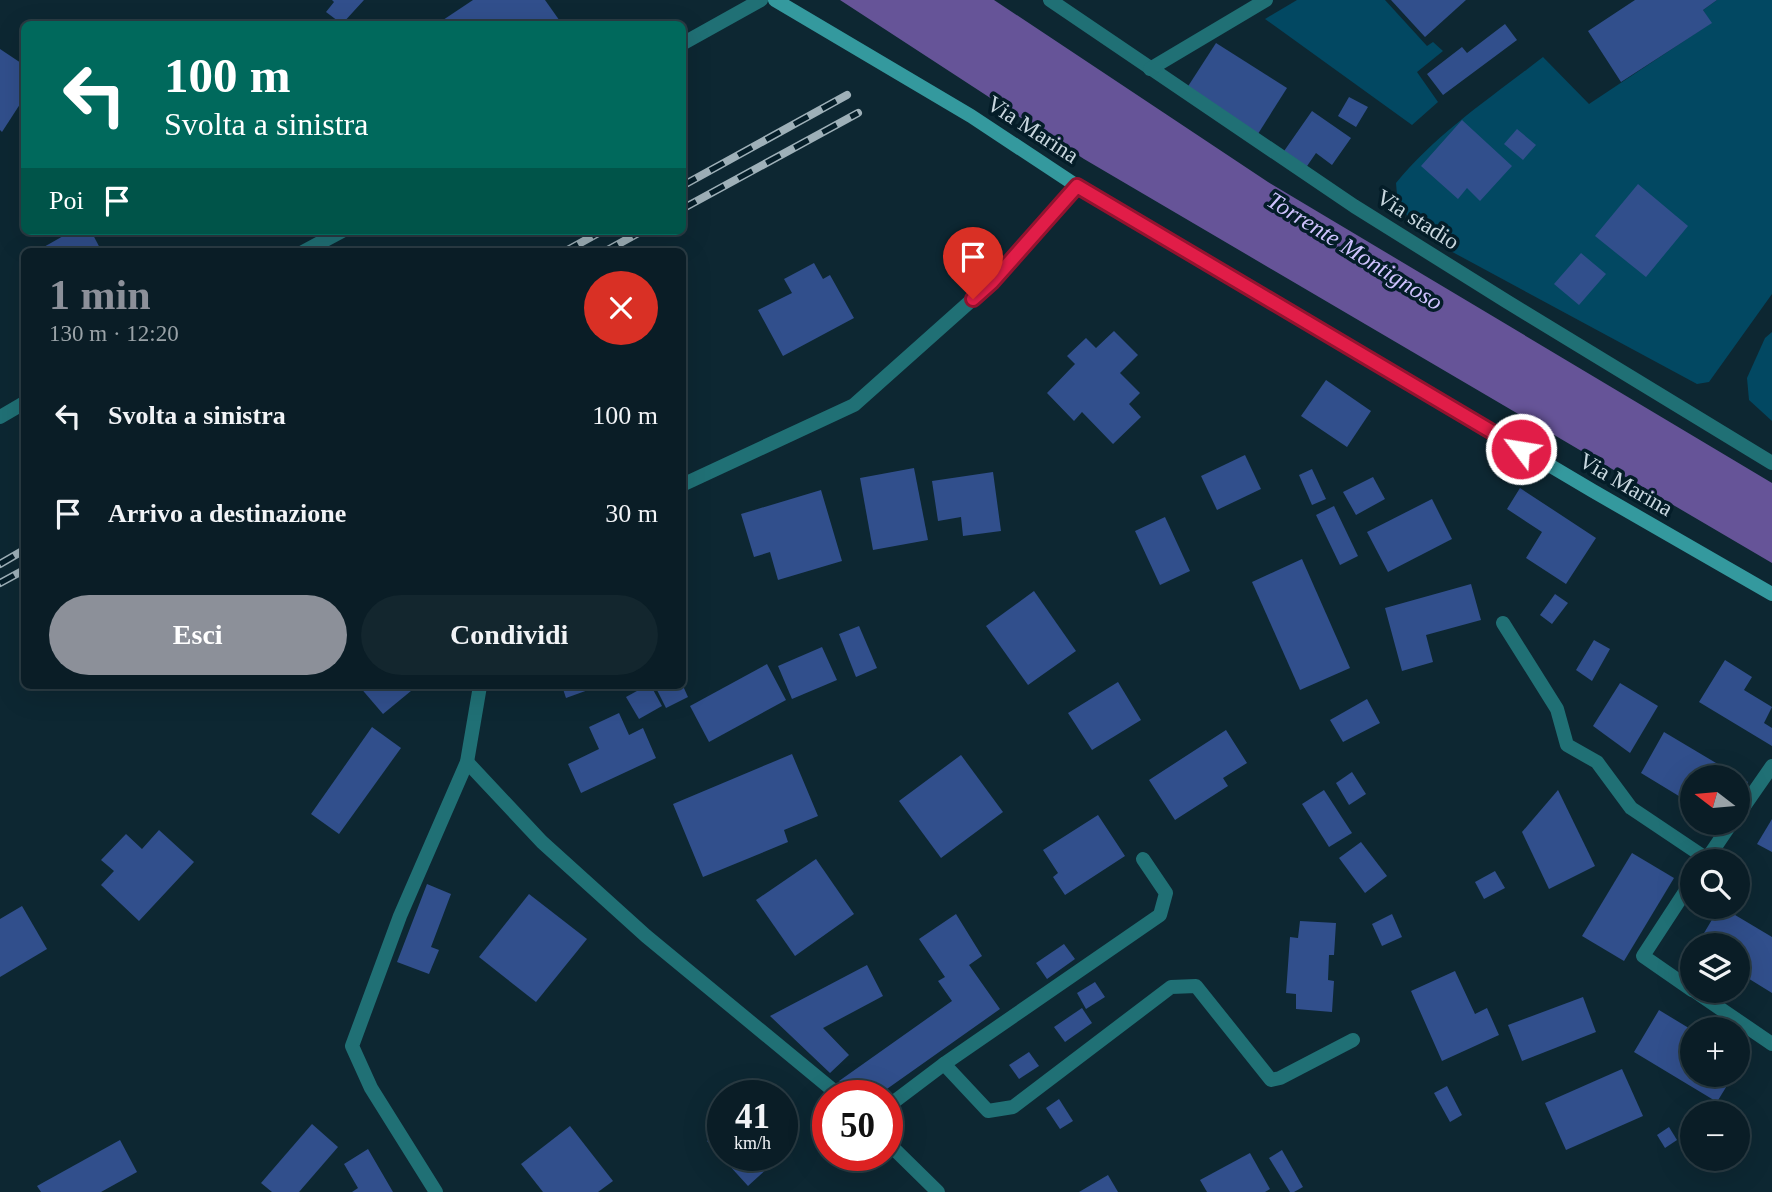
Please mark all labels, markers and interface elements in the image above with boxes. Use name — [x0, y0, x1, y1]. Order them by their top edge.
text: 100 m — [164, 48, 291, 103]
icon: left — [49, 49, 140, 140]
street label: Via Marina — [982, 91, 1083, 168]
text: Svolta a sinistra — [164, 106, 368, 142]
icon: arrive — [98, 182, 136, 220]
street label: Via stadio — [1372, 184, 1464, 255]
text: Poi — [49, 186, 84, 215]
water label: Torrente Montignoso — [1263, 187, 1447, 315]
pin — [943, 227, 1003, 299]
icon: arrive — [954, 238, 992, 276]
button: close — [584, 271, 658, 345]
text: 1 min — [49, 272, 151, 318]
text: 130 m · 12:20 — [49, 321, 179, 346]
icon: left — [49, 397, 87, 435]
text: Svolta a sinistra — [108, 401, 286, 430]
text: 100 m — [592, 401, 658, 430]
position arrow — [1484, 412, 1558, 486]
street label: Via Marina — [1574, 448, 1677, 521]
icon: arrive — [49, 495, 87, 533]
text: Arrivo a destinazione — [108, 499, 346, 528]
text: 30 m — [605, 499, 658, 528]
button: Esci — [49, 595, 347, 675]
button: Condividi — [361, 595, 658, 675]
north arrow — [1680, 765, 1750, 835]
map controls — [1680, 765, 1750, 1171]
button: search — [1680, 849, 1750, 919]
button: layers — [1680, 933, 1750, 1003]
button: + — [1680, 1017, 1750, 1087]
speed limit sign: 50 — [812, 1080, 903, 1171]
text: 41 — [735, 1097, 770, 1136]
button: − — [1680, 1101, 1750, 1171]
text: km/h — [734, 1133, 771, 1153]

